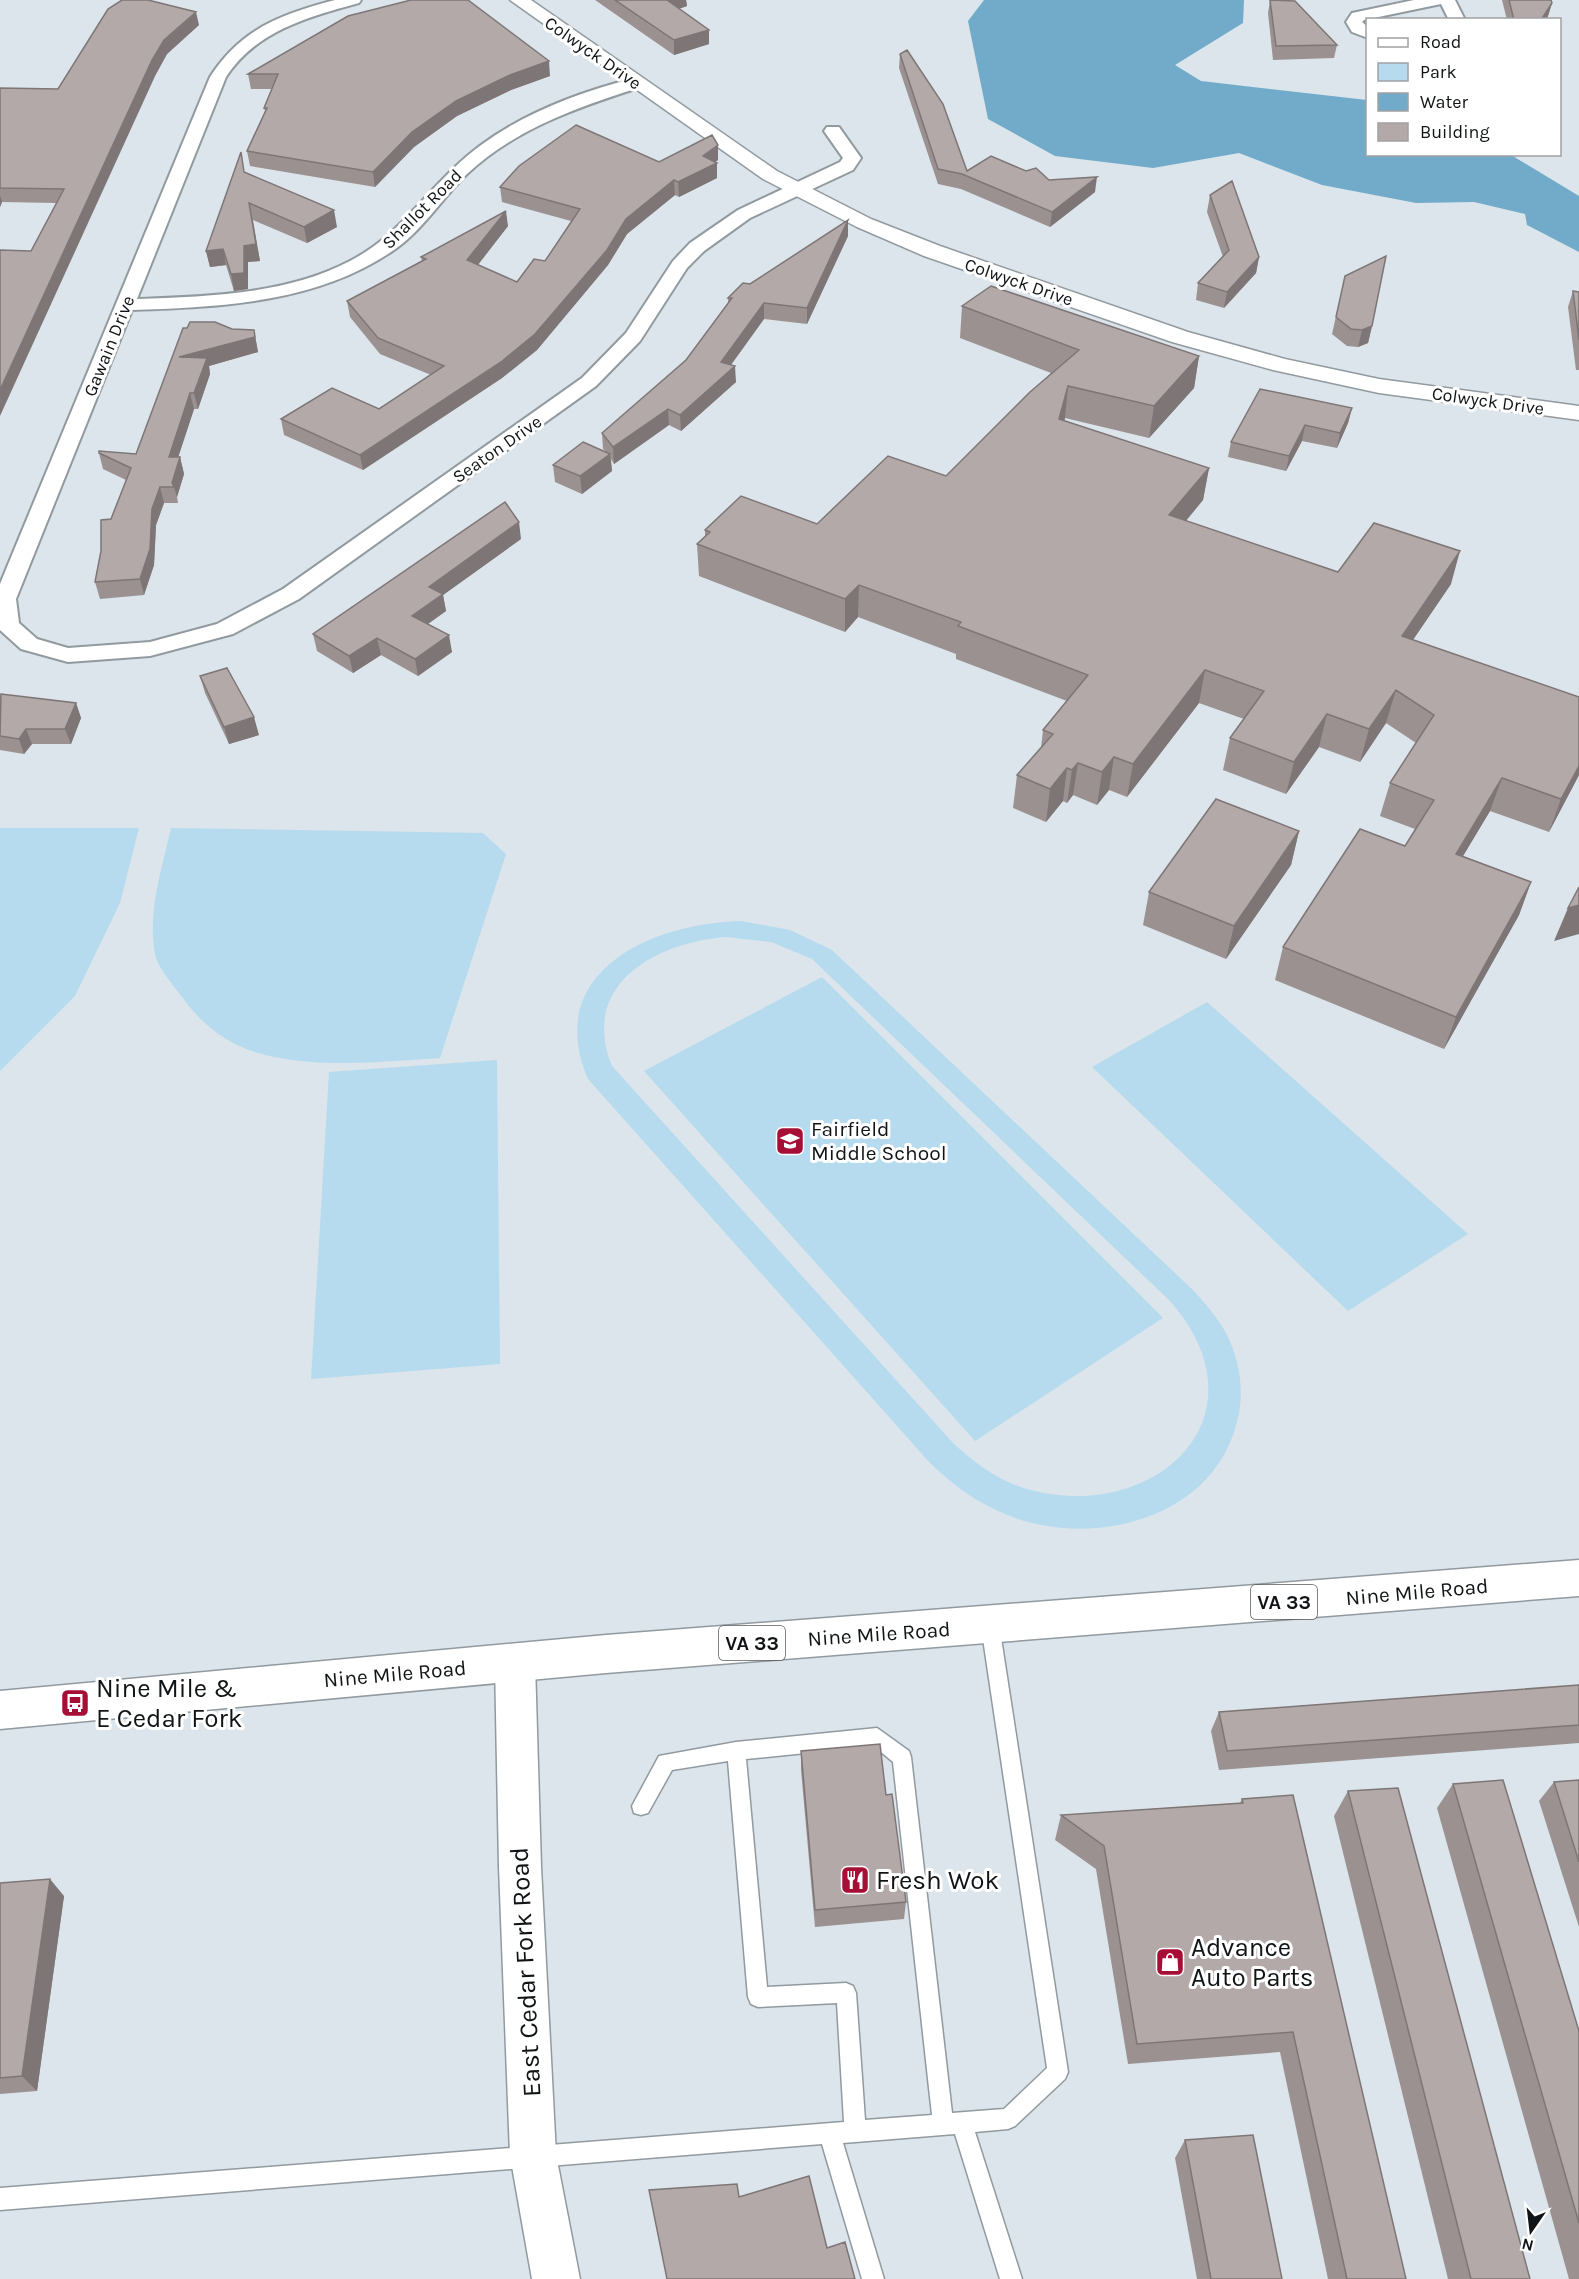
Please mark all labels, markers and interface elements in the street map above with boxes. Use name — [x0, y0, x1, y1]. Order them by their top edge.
street label: Colwyck Drive — [540, 12, 646, 94]
legend — [1366, 18, 1561, 156]
text: Road — [1420, 31, 1461, 53]
text: Park — [1420, 61, 1457, 83]
text: Water — [1420, 91, 1468, 113]
text: Building — [1420, 121, 1490, 143]
street label: Shallot Road — [377, 164, 467, 254]
street label: Colwyck Drive — [962, 253, 1076, 311]
street label: Gawain Drive — [79, 292, 139, 400]
street label: Colwyck Drive — [1430, 382, 1546, 420]
street label: Seaton Drive — [448, 410, 546, 488]
place label: Fairfield Middle School — [811, 1117, 947, 1165]
school or university icon: Fairfield Middle School — [774, 1125, 806, 1157]
street label: Nine Mile Road — [1345, 1574, 1489, 1610]
road number: VA 33 — [1251, 1585, 1317, 1619]
street label: Nine Mile Road — [807, 1617, 951, 1651]
road number: VA 33 — [719, 1626, 785, 1660]
street label: Nine Mile Road — [323, 1656, 467, 1692]
place label: Nine Mile & E Cedar Fork — [96, 1673, 243, 1734]
bus stop icon: Nine Mile & E Cedar Fork — [59, 1687, 91, 1719]
street label: East Cedar Fork Road — [503, 1846, 548, 2098]
restaurant icon: Fresh Wok — [839, 1864, 871, 1896]
place label: Fresh Wok — [876, 1865, 999, 1896]
place label: Advance Auto Parts — [1191, 1932, 1313, 1993]
shop icon: Advance Auto Parts — [1154, 1946, 1186, 1978]
north arrow — [1501, 2201, 1561, 2261]
text: N — [1520, 2234, 1535, 2256]

